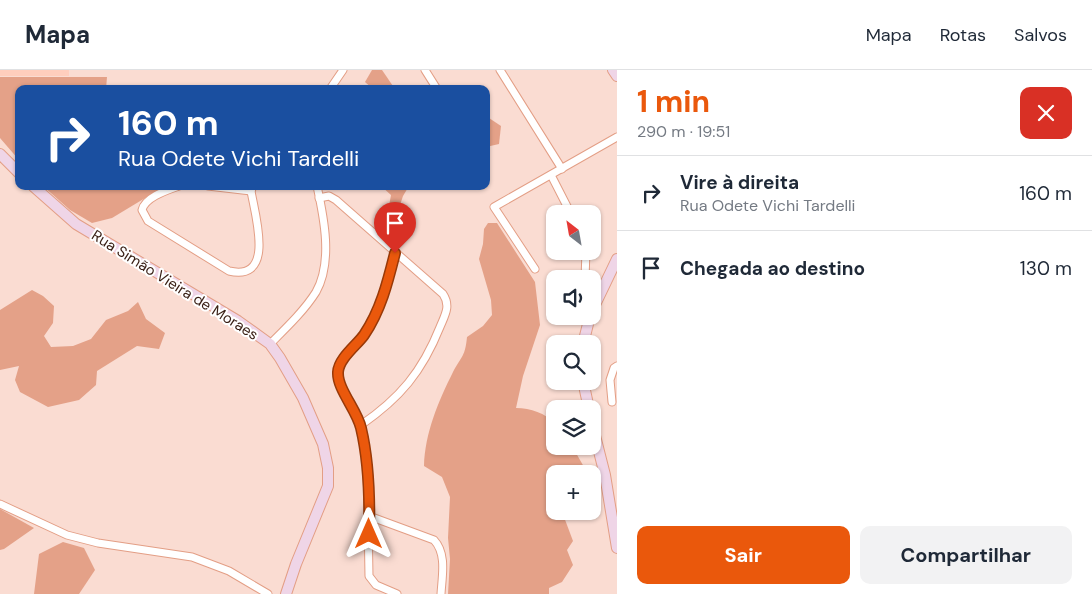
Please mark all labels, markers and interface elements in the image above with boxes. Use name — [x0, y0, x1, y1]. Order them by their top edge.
text: Mapa — [25, 19, 90, 50]
text: Mapa — [866, 23, 912, 47]
text: Rotas — [940, 23, 986, 47]
text: Salvos — [1014, 23, 1067, 47]
text: 1 min — [637, 82, 710, 121]
button: close — [1020, 87, 1072, 139]
text: 160 m — [118, 100, 219, 146]
icon: right — [35, 105, 100, 170]
text: 290 m · 19:51 — [637, 121, 730, 142]
text: Rua Odete Vichi Tardelli — [118, 144, 359, 173]
text: Vire à direita — [680, 170, 799, 195]
icon: right — [637, 179, 665, 207]
text: 160 m — [1019, 181, 1072, 206]
text: Rua Odete Vichi Tardelli — [680, 195, 855, 216]
pin — [374, 202, 416, 253]
north arrow — [546, 205, 601, 260]
map controls — [546, 205, 601, 520]
icon: arrive — [381, 209, 409, 237]
street label: Rua Simão Vieira de Moraes — [88, 225, 262, 345]
icon: arrive — [637, 254, 665, 282]
text: Chegada ao destino — [680, 256, 865, 281]
text: 130 m — [1020, 256, 1072, 281]
button: sound — [546, 270, 601, 325]
button: search — [546, 335, 601, 390]
button: layers — [546, 400, 601, 455]
button: + — [546, 465, 601, 520]
position arrow — [342, 507, 394, 559]
button: Sair — [637, 526, 850, 584]
button: Compartilhar — [860, 526, 1072, 584]

